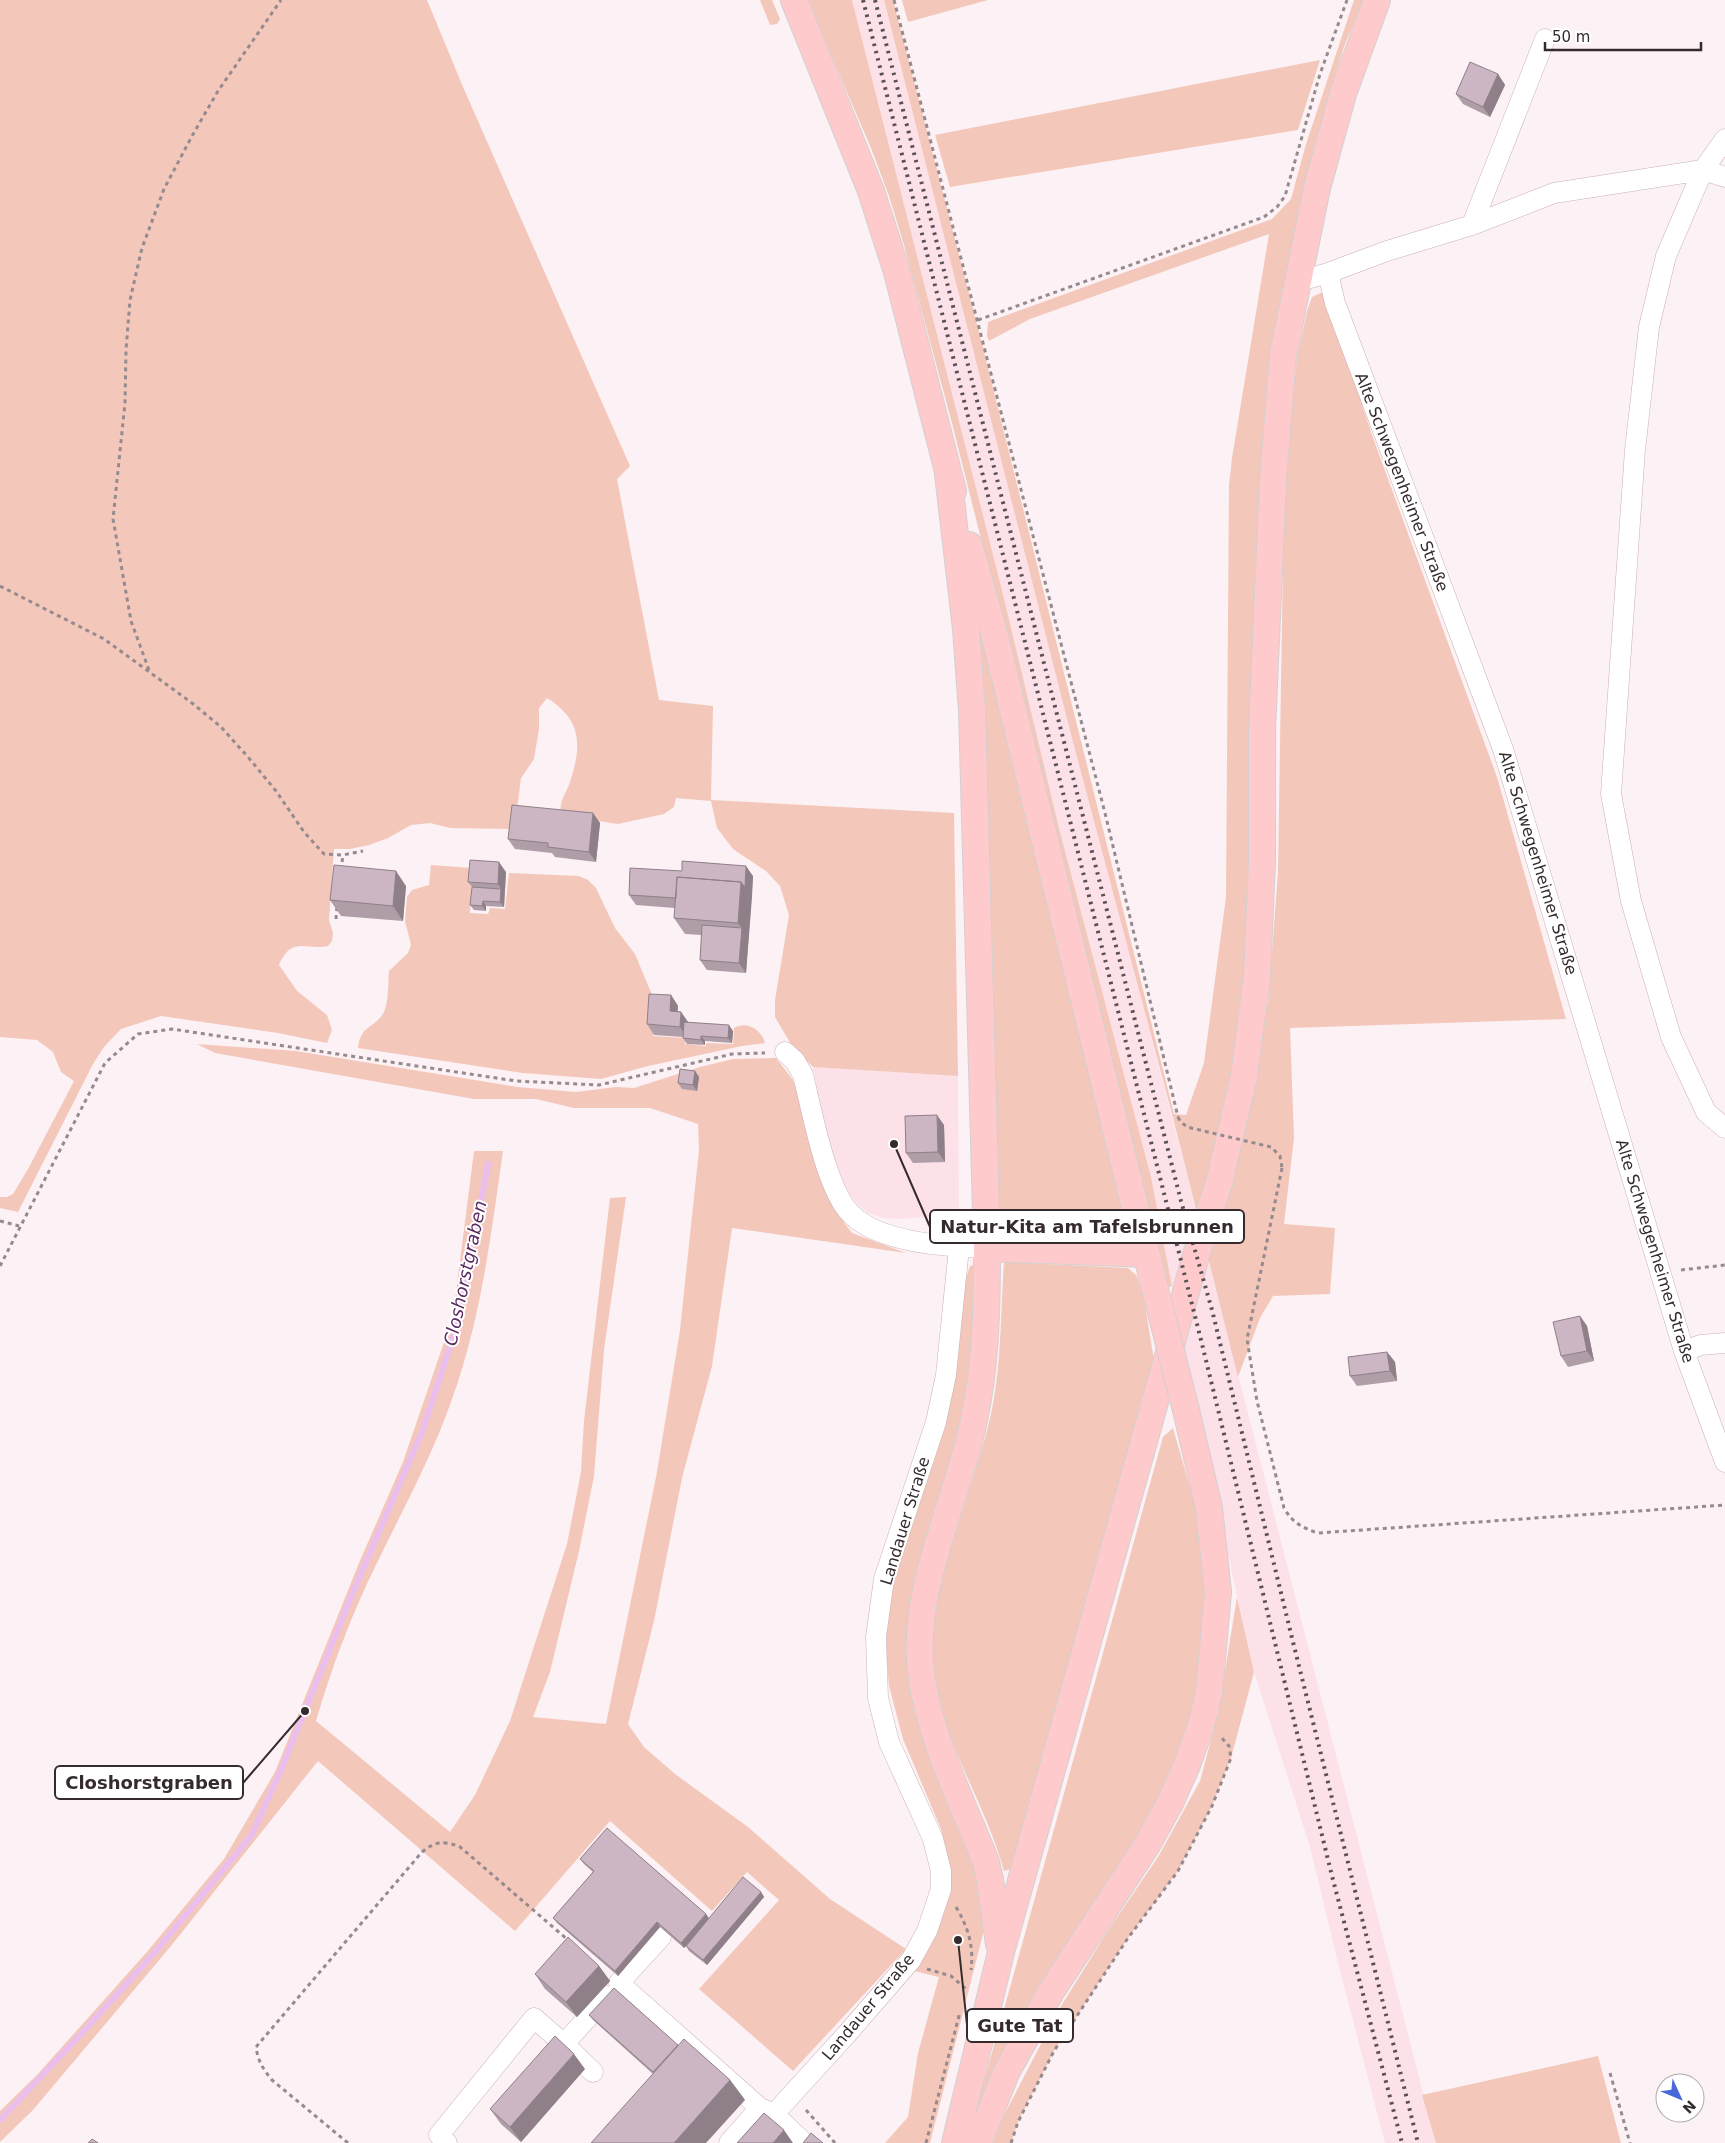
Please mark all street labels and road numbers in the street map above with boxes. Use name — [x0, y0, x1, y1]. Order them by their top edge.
street label: Alte Schwegenheimer Straße — [1351, 370, 1453, 594]
street label: Alte Schwegenheimer Straße — [1495, 749, 1581, 977]
street label: Alte Schwegenheimer Straße — [1612, 1137, 1698, 1365]
street label: Landauer Straße — [876, 1455, 934, 1587]
street label: Landauer Straße — [818, 1950, 918, 2064]

